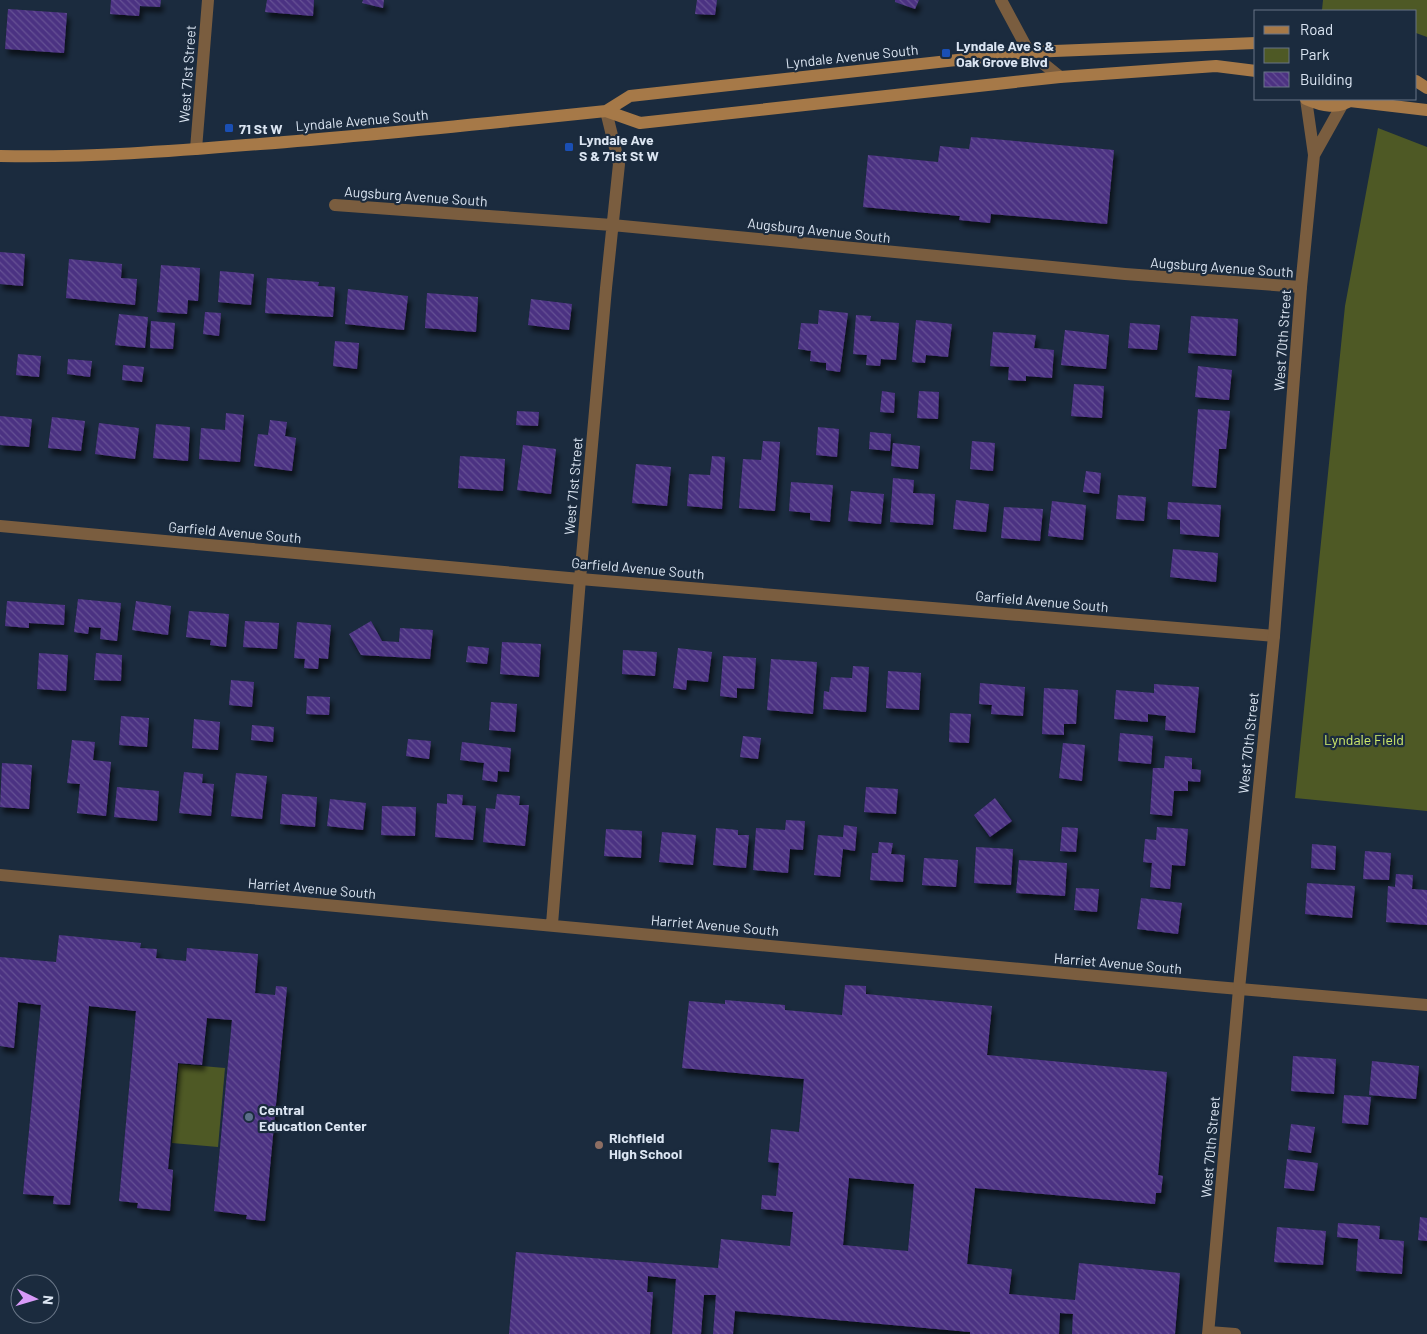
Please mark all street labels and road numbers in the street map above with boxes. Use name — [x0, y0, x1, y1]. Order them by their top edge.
street label: West 71st Street — [175, 25, 199, 123]
street label: Lyndale Avenue South — [785, 41, 919, 71]
street label: Lyndale Avenue South — [295, 106, 429, 134]
street label: Augsburg Avenue South — [344, 183, 488, 209]
street label: Augsburg Avenue South — [747, 214, 891, 246]
street label: Augsburg Avenue South — [1150, 254, 1294, 280]
street label: West 70th Street — [1270, 289, 1294, 391]
street label: West 71st Street — [560, 436, 586, 536]
street label: Garfield Avenue South — [168, 518, 302, 546]
street label: Garfield Avenue South — [571, 554, 705, 582]
street label: Garfield Avenue South — [975, 587, 1109, 615]
street label: West 70th Street — [1234, 692, 1262, 794]
street label: Harriet Avenue South — [247, 874, 377, 902]
street label: Harriet Avenue South — [650, 911, 780, 939]
street label: Harriet Avenue South — [1053, 949, 1183, 977]
street label: West 70th Street — [1197, 1096, 1223, 1198]

